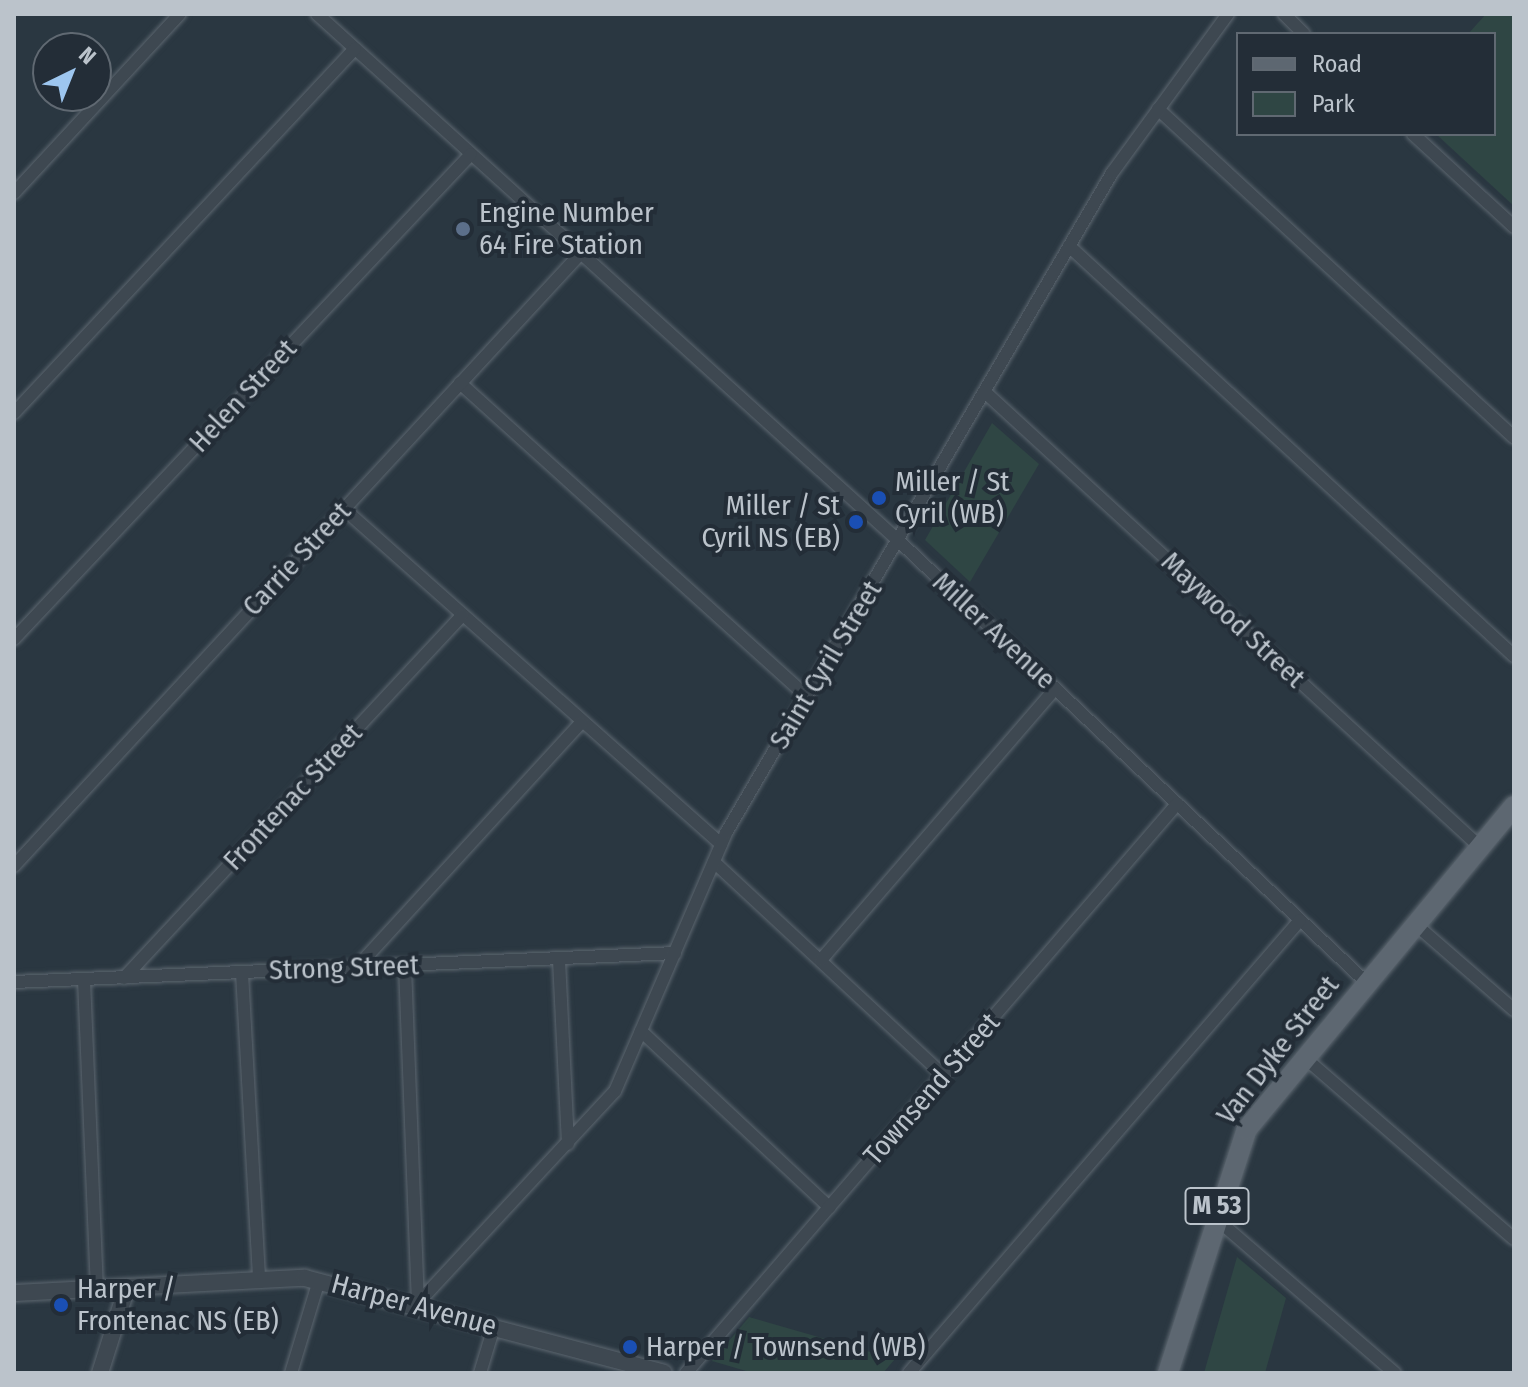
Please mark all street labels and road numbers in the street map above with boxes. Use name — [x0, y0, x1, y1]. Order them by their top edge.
street label: Helen Street — [182, 333, 304, 459]
street label: Carrie Street — [236, 495, 358, 623]
street label: Maywood Street — [1154, 545, 1312, 695]
street label: Miller Avenue — [926, 566, 1062, 696]
street label: Saint Cyril Street — [763, 575, 889, 755]
street label: Frontenac Street — [217, 717, 369, 877]
street label: Strong Street — [268, 949, 420, 987]
street label: Van Dyke Street — [1210, 969, 1346, 1131]
street label: Townsend Street — [857, 1006, 1007, 1172]
road number: M 53 — [1183, 1184, 1251, 1228]
street label: Harper Avenue — [328, 1267, 500, 1343]

